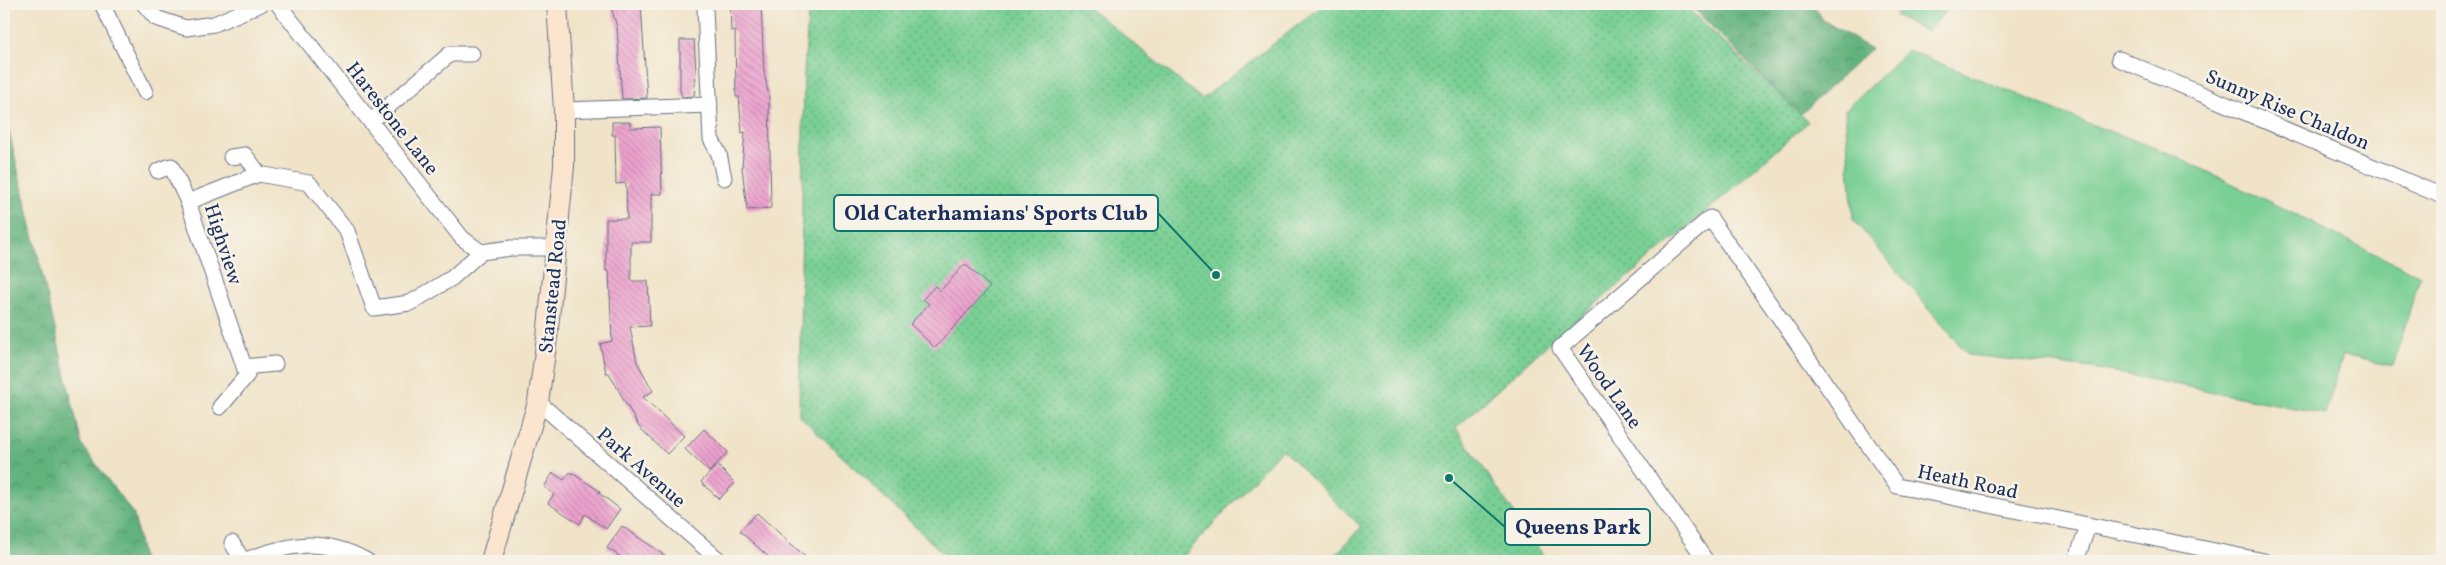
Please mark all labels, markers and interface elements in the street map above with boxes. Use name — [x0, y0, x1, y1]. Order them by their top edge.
street label: Harestone Lane — [338, 57, 445, 182]
street label: Sunny Rise Chaldon — [2201, 64, 2374, 158]
callout: Old Caterhamians' Sports Club — [834, 195, 1158, 231]
street label: Highview — [196, 200, 249, 289]
text: Old Caterhamians' Sports Club — [844, 200, 1148, 229]
street label: Stanstead Road — [533, 217, 575, 355]
street label: Wood Lane — [1569, 339, 1648, 435]
street label: Park Avenue — [590, 422, 691, 515]
street label: Heath Road — [1915, 459, 2021, 507]
callout: Queens Park — [1505, 509, 1650, 545]
text: Queens Park — [1515, 514, 1641, 543]

